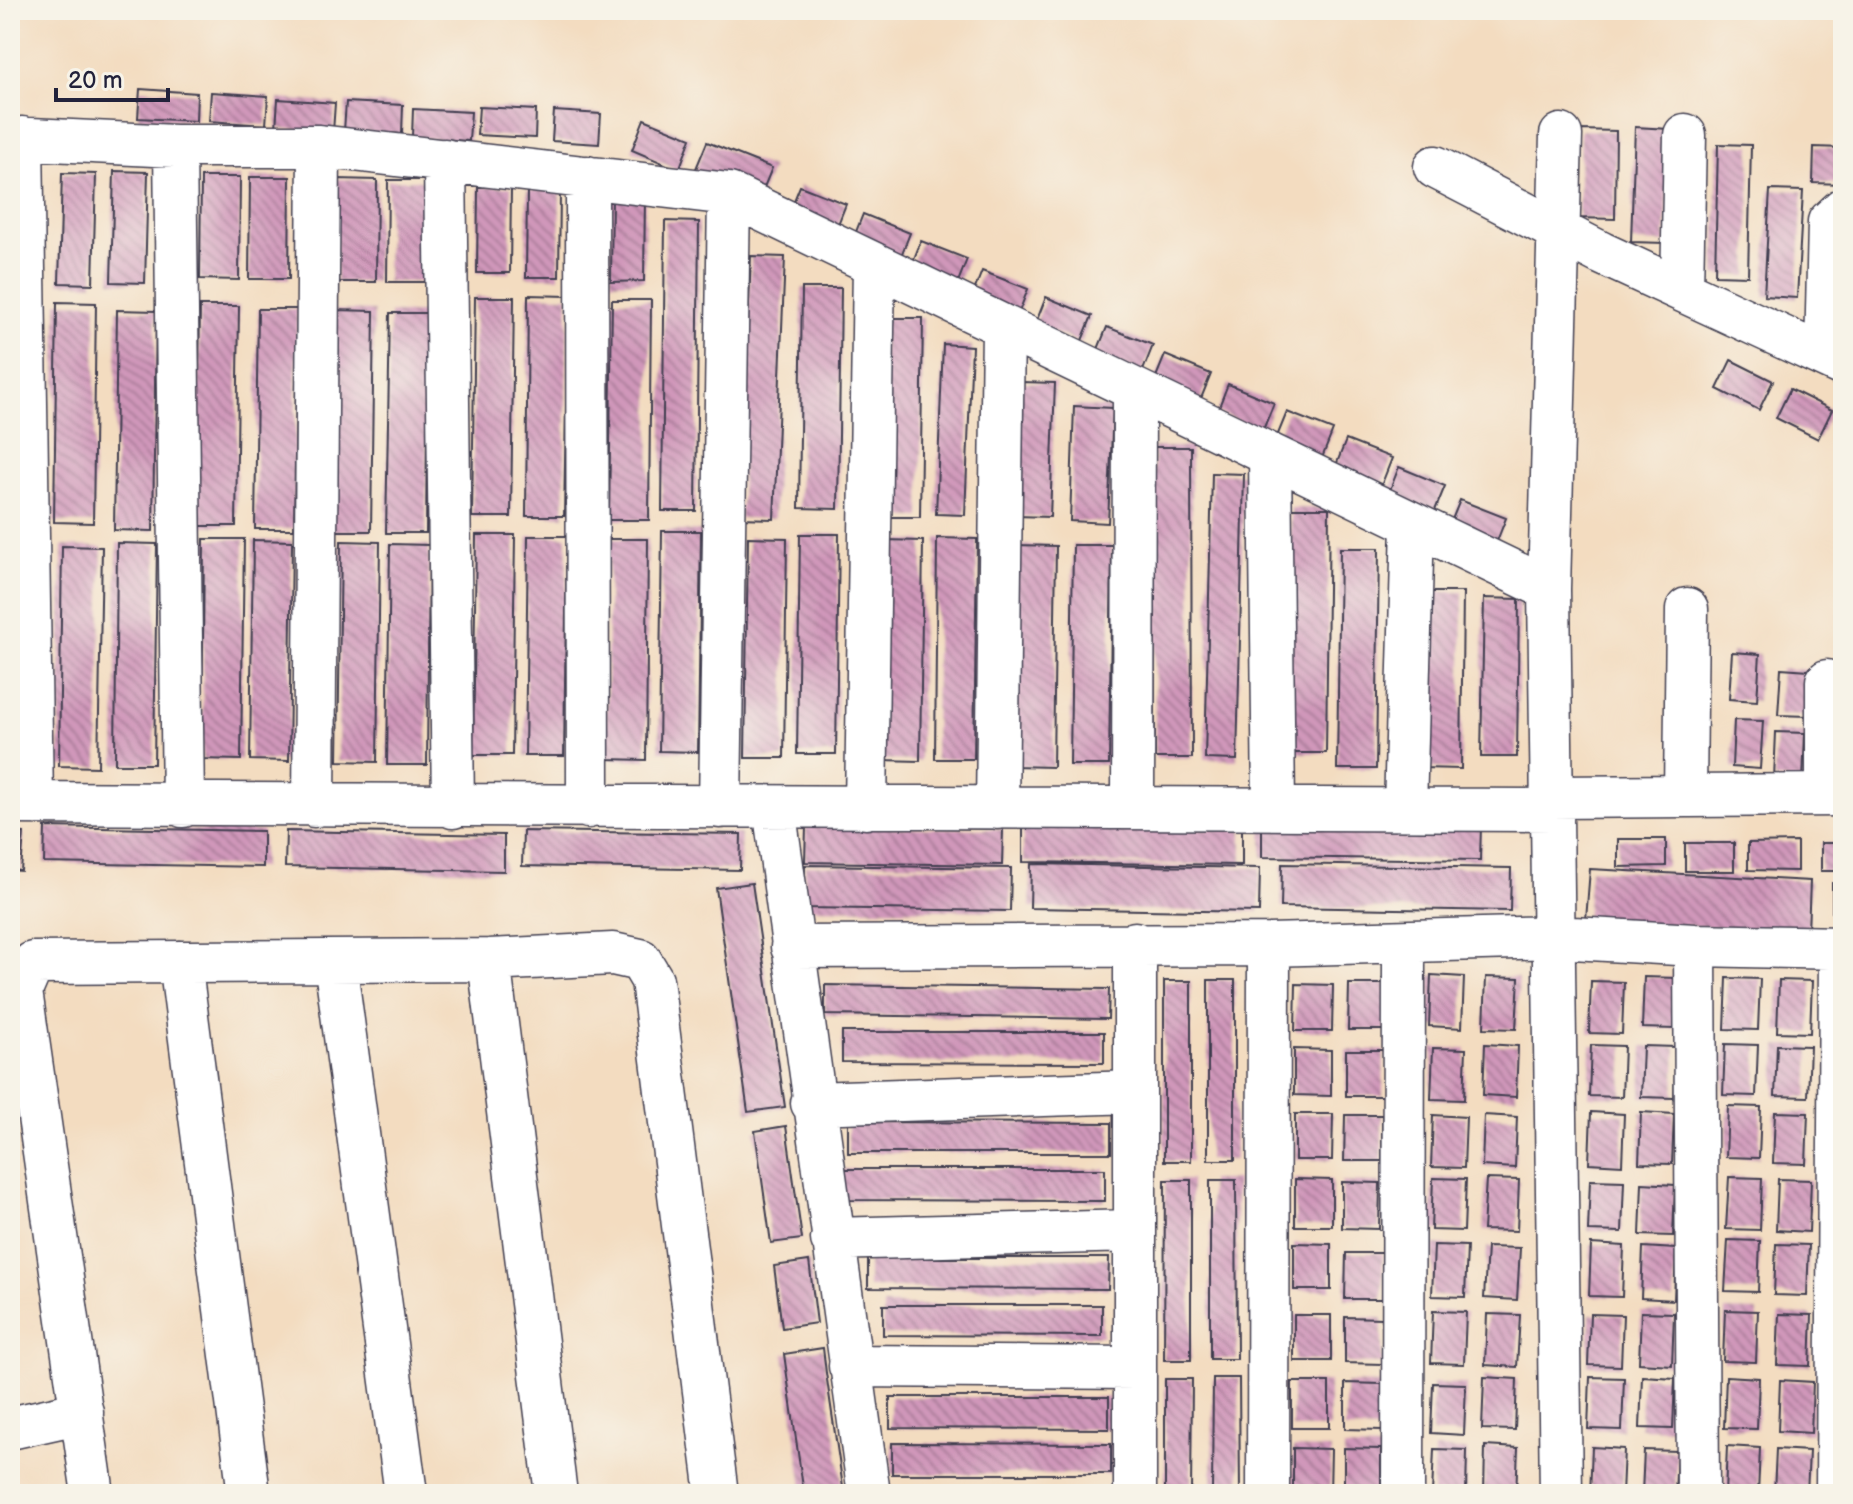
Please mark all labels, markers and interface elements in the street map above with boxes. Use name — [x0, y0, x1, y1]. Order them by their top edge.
scale bar — [56, 52, 168, 102]
text: 20 m — [68, 66, 123, 95]

